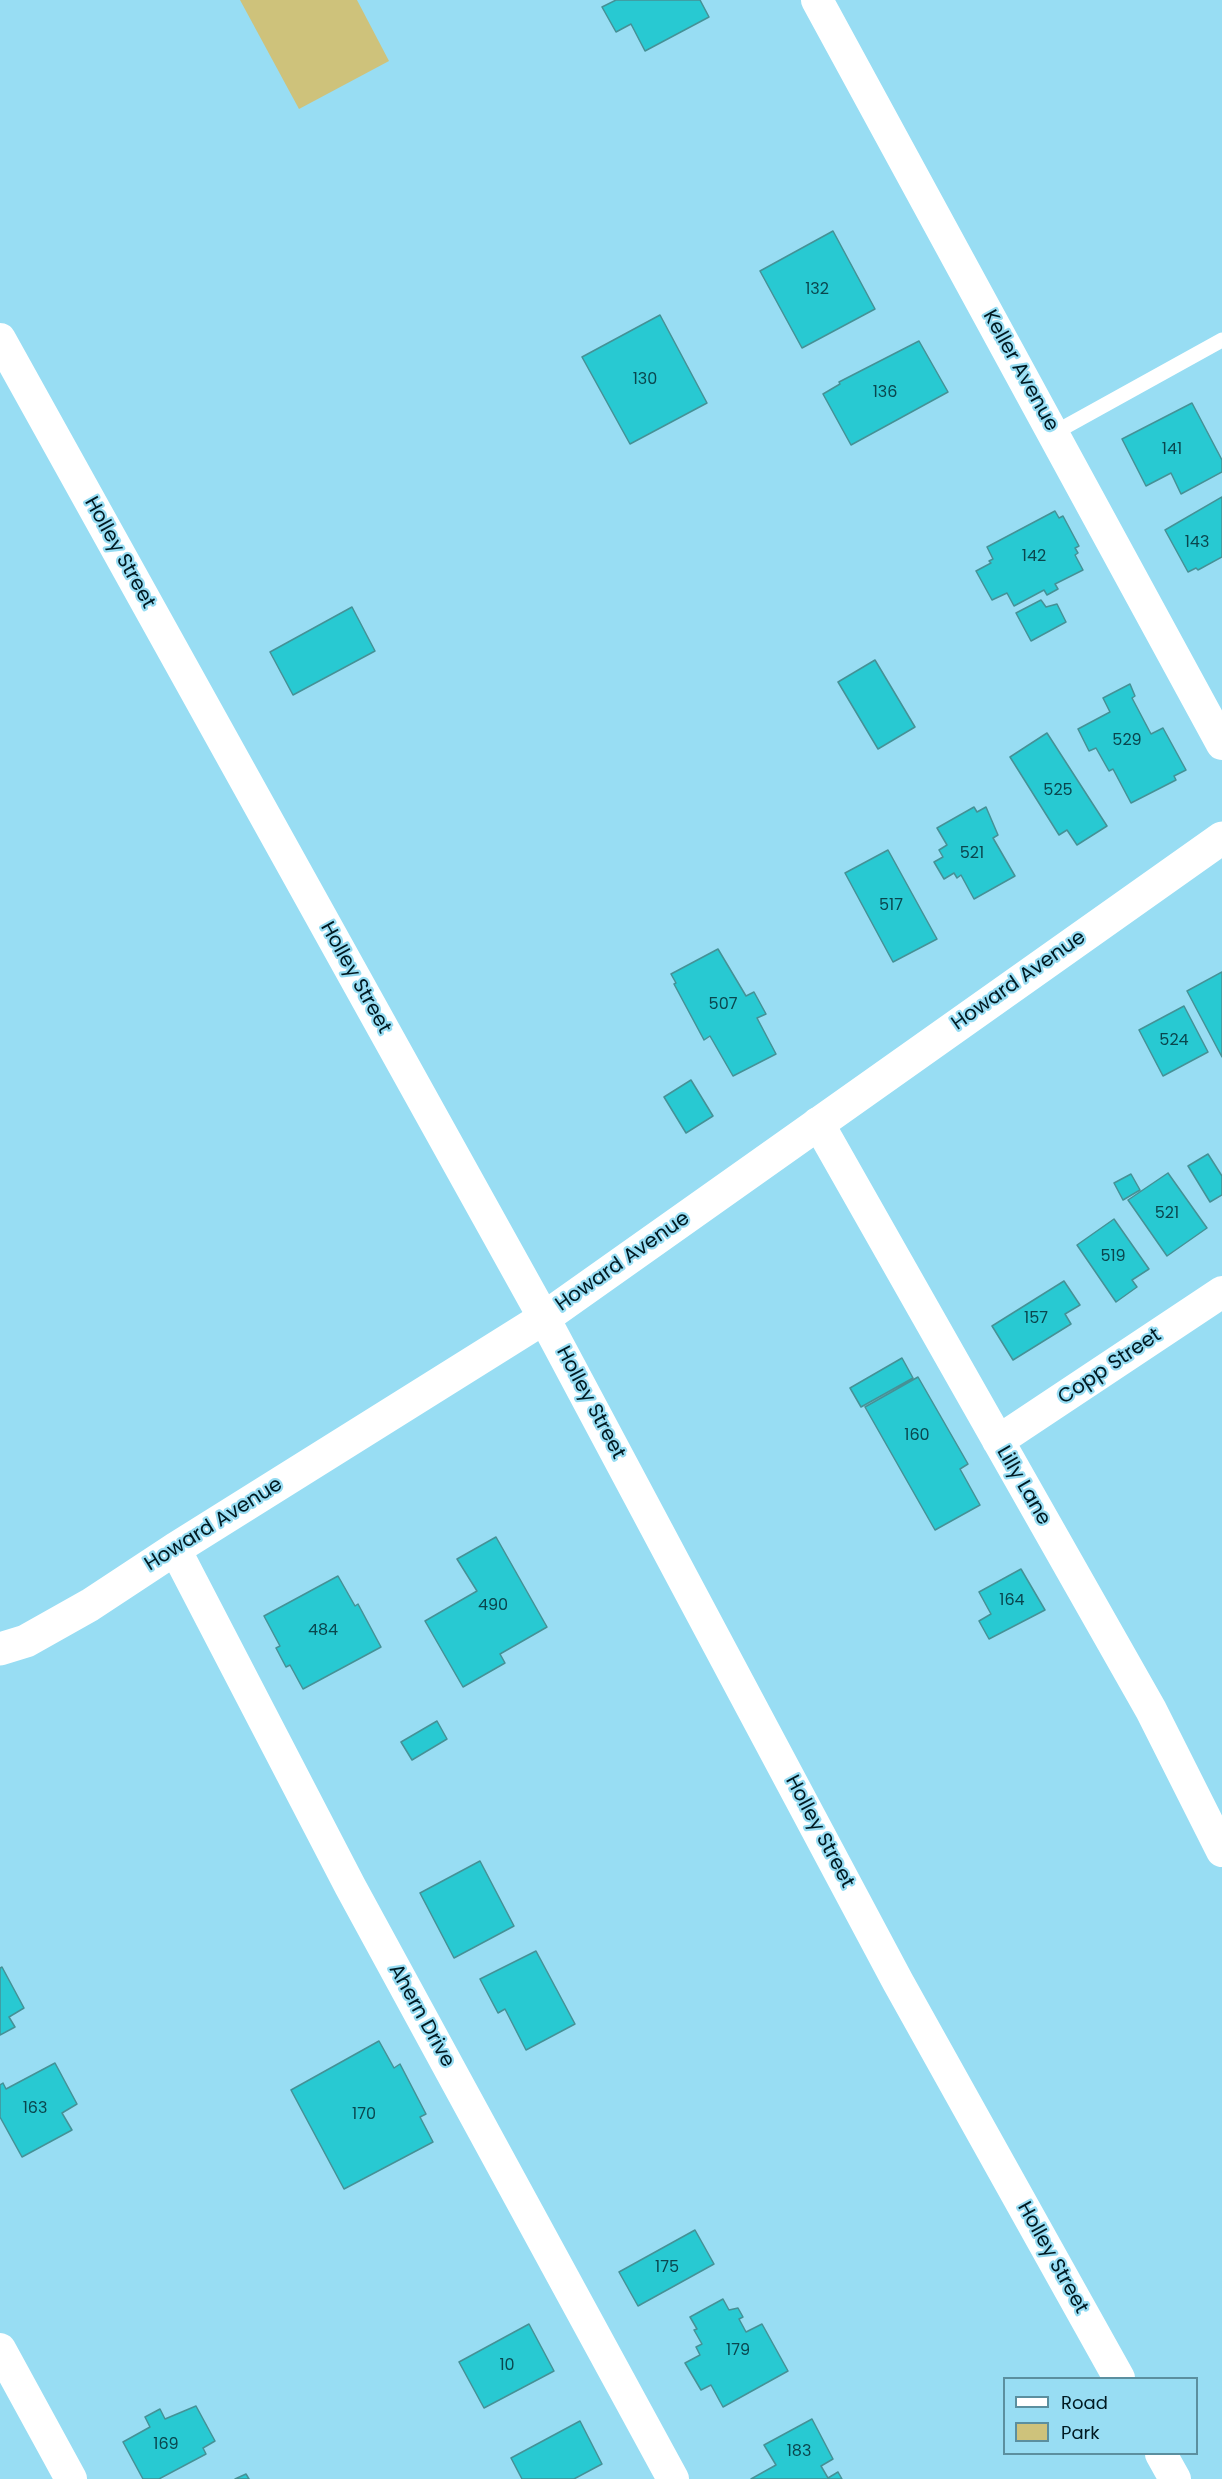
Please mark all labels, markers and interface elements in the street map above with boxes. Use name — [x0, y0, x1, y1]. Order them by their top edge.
house number: 132 — [805, 280, 829, 300]
street label: Keller Avenue — [977, 306, 1063, 436]
house number: 130 — [633, 370, 657, 390]
house number: 136 — [873, 383, 897, 403]
house number: 141 — [1162, 440, 1182, 460]
street label: Holley Street — [78, 493, 160, 613]
house number: 143 — [1185, 533, 1209, 553]
house number: 142 — [1022, 547, 1046, 567]
house number: 529 — [1112, 731, 1142, 751]
house number: 525 — [1043, 781, 1073, 801]
house number: 521 — [960, 844, 984, 864]
house number: 517 — [879, 896, 903, 916]
street label: Holley Street — [314, 918, 396, 1038]
street label: Howard Avenue — [947, 926, 1091, 1036]
house number: 507 — [709, 995, 737, 1015]
house number: 524 — [1159, 1031, 1189, 1051]
house number: 521 — [1155, 1204, 1179, 1224]
street label: Howard Avenue — [551, 1207, 695, 1317]
house number: 519 — [1100, 1247, 1126, 1267]
house number: 157 — [1024, 1309, 1048, 1329]
street label: Copp Street — [1054, 1324, 1166, 1410]
street label: Holley Street — [550, 1343, 630, 1463]
house number: 160 — [904, 1426, 930, 1446]
street label: Lilly Lane — [991, 1442, 1055, 1530]
street label: Howard Avenue — [141, 1473, 287, 1577]
house number: 164 — [999, 1591, 1025, 1611]
house number: 490 — [478, 1596, 508, 1616]
house number: 484 — [308, 1621, 338, 1641]
street label: Holley Street — [779, 1772, 859, 1892]
street label: Ahern Drive — [383, 1960, 459, 2072]
house number: 163 — [23, 2099, 47, 2119]
house number: 170 — [352, 2105, 376, 2125]
street label: Holley Street — [1011, 2198, 1093, 2318]
house number: 175 — [655, 2258, 679, 2278]
house number: 179 — [726, 2341, 750, 2361]
house number: 10 — [499, 2356, 515, 2376]
legend — [1003, 2377, 1198, 2455]
text: Road — [1061, 2390, 1108, 2415]
text: Park — [1061, 2420, 1100, 2445]
house number: 169 — [153, 2435, 179, 2455]
house number: 183 — [787, 2442, 811, 2462]

